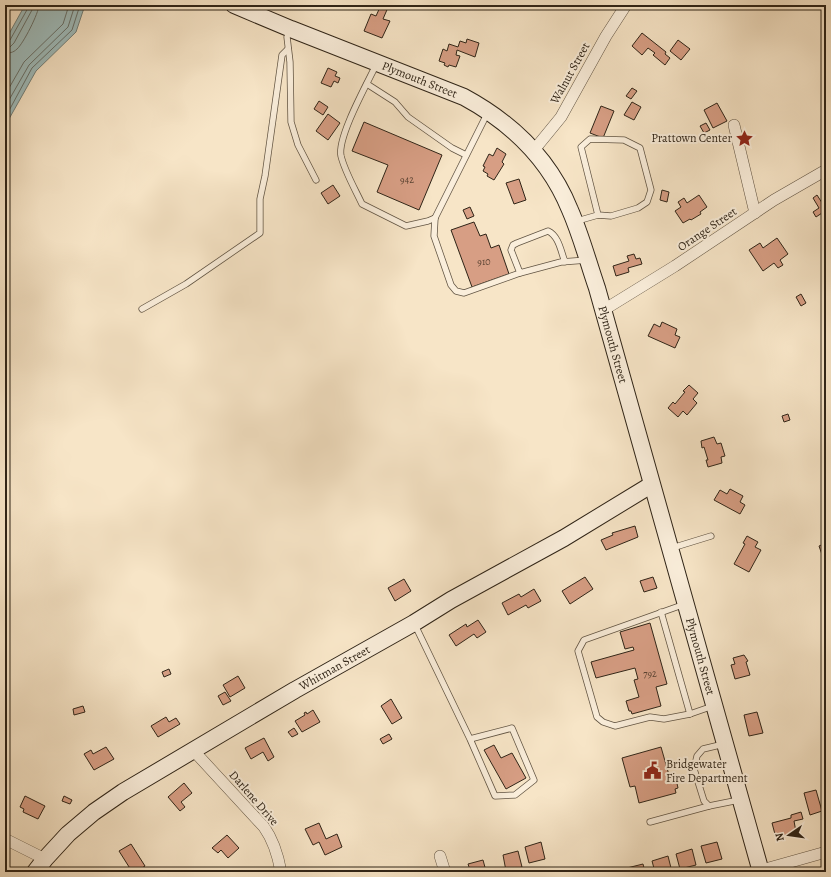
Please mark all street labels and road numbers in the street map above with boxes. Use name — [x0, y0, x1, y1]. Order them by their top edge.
street label: Walnut Street — [546, 40, 593, 107]
street label: Plymouth Street — [380, 58, 460, 102]
street label: Orange Street — [674, 203, 740, 255]
street label: Plymouth Street — [594, 304, 631, 385]
street label: Plymouth Street — [682, 616, 719, 697]
street label: Whitman Street — [295, 641, 373, 695]
street label: Darlene Drive — [226, 767, 282, 829]

